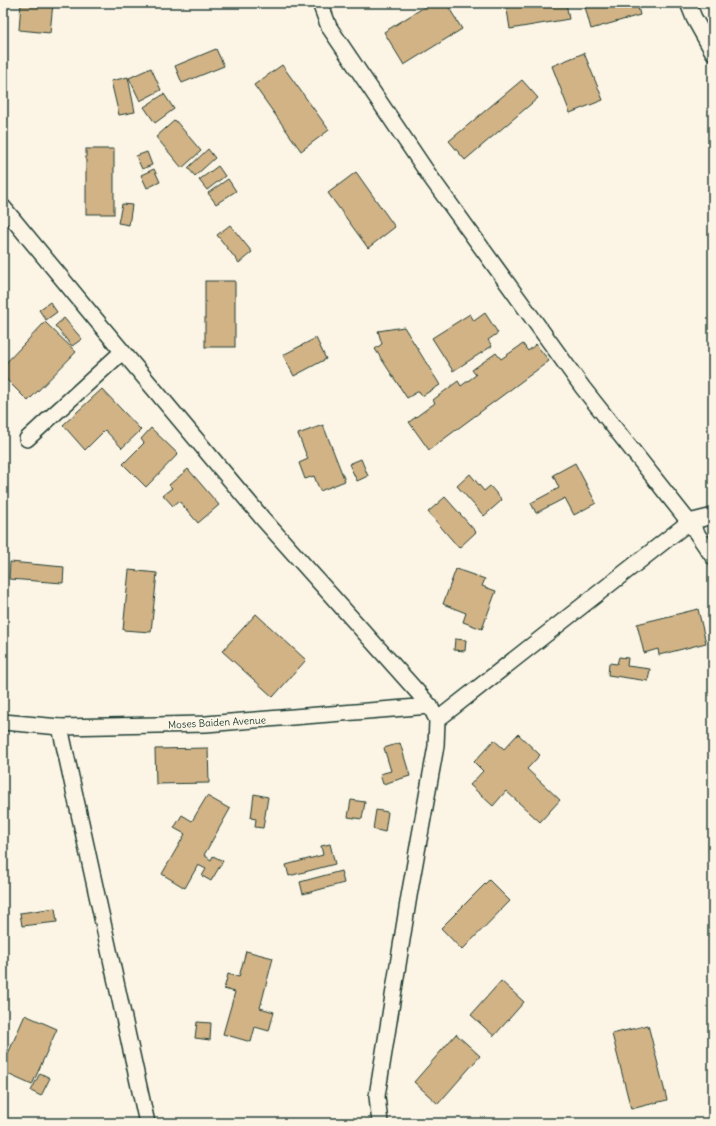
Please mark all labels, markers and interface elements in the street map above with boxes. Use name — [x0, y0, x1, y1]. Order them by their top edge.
street label: Moses Baiden Avenue — [168, 713, 266, 732]

